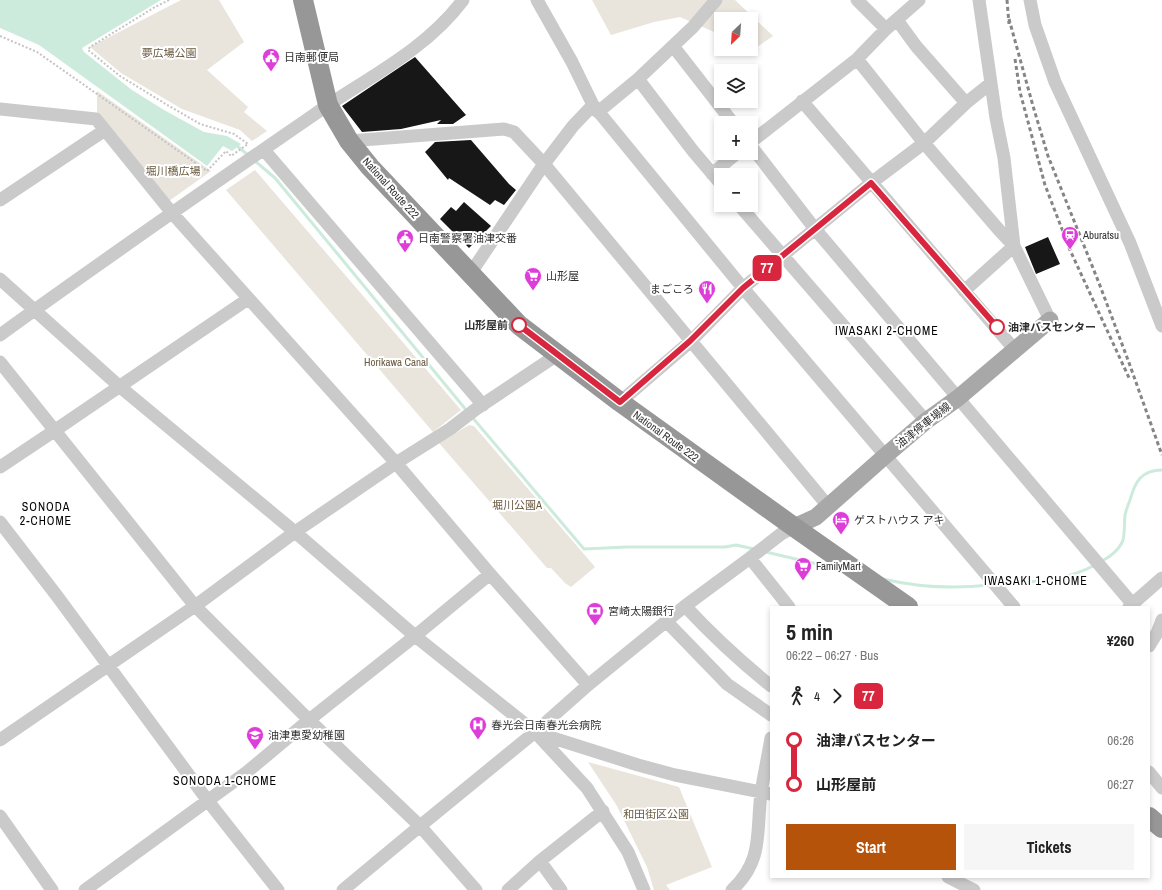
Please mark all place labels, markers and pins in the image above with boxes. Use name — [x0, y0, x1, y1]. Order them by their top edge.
public building icon: 日南郵便局 — [261, 47, 281, 72]
place label: 日南郵便局 — [284, 50, 339, 64]
station icon: Aburatsu — [1060, 225, 1080, 250]
public building icon: 日南警察署油津交番 — [395, 228, 415, 253]
place label: Aburatsu — [1082, 228, 1119, 242]
place label: 日南警察署油津交番 — [418, 231, 517, 245]
supermarket icon: 山形屋 — [523, 266, 543, 291]
place label: 山形屋 — [546, 269, 579, 283]
restaurant icon: まごころ — [697, 279, 717, 304]
place label: まごころ — [650, 282, 694, 296]
marker: 山形屋前 — [511, 317, 527, 333]
place label: 山形屋前 — [464, 318, 508, 332]
marker: 油津バスセンター — [989, 319, 1005, 335]
place label: 油津バスセンター — [1008, 320, 1096, 334]
hotel icon: ゲストハウス アキ — [831, 510, 851, 535]
place label: ゲストハウス アキ — [854, 513, 945, 527]
supermarket icon: FamilyMart — [793, 556, 813, 581]
place label: FamilyMart — [816, 559, 861, 573]
bank icon: 宮崎太陽銀行 — [585, 601, 605, 626]
place label: 宮崎太陽銀行 — [608, 604, 674, 618]
hospital icon: 春光会日南春光会病院 — [468, 715, 488, 740]
place label: 春光会日南春光会病院 — [491, 718, 601, 732]
school or university icon: 油津恵愛幼稚園 — [245, 725, 265, 750]
place label: 油津恵愛幼稚園 — [268, 728, 345, 742]

